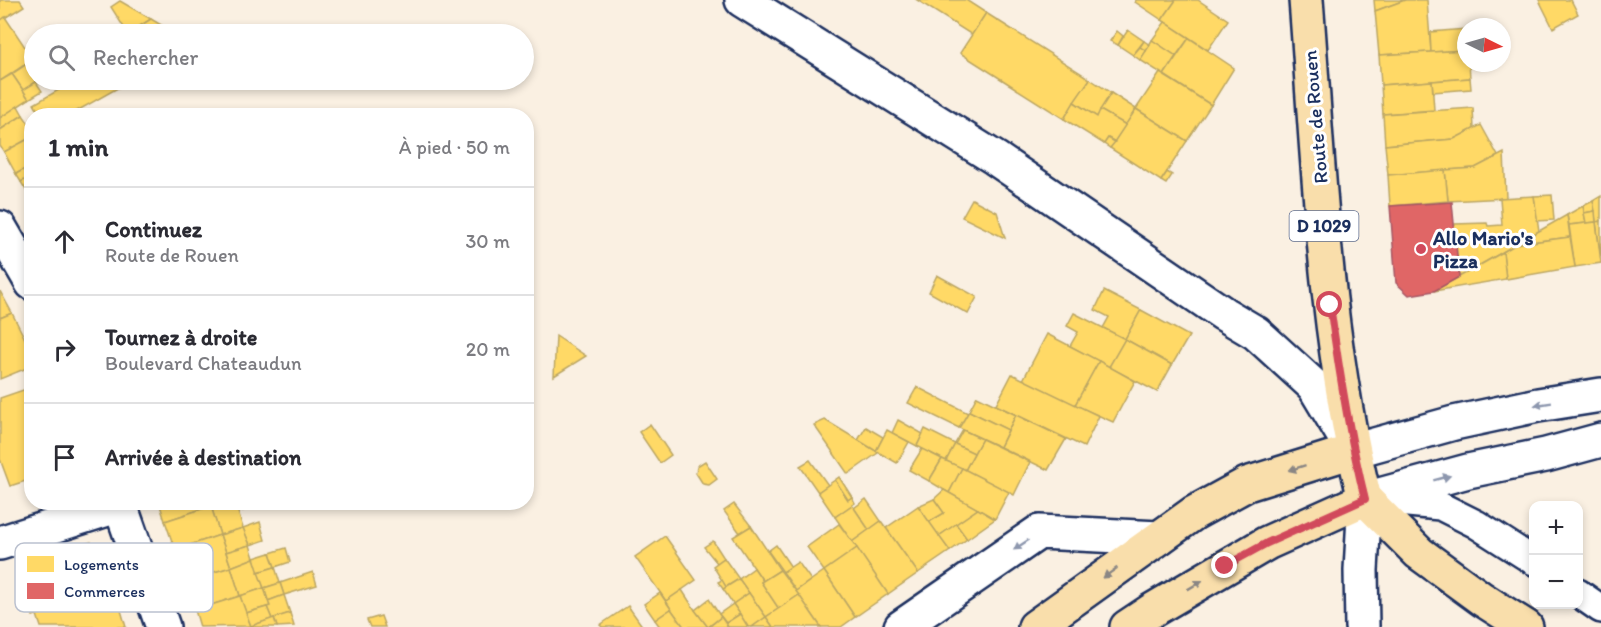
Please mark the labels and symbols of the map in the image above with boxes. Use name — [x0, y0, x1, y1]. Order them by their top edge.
north arrow — [1457, 18, 1511, 72]
street label: Route de Rouen — [1297, 49, 1333, 185]
road number: D 1029 — [1290, 211, 1358, 241]
place label: Allo Mario's Pizza — [1432, 226, 1533, 273]
marker: Allo Mario's Pizza — [1414, 242, 1428, 256]
route start — [1316, 291, 1342, 317]
one-way arrow — [1534, 400, 1553, 409]
one-way arrow — [1288, 464, 1306, 473]
one-way arrow — [1432, 473, 1451, 483]
one-way arrow — [1013, 539, 1029, 551]
legend — [15, 543, 213, 612]
route end — [1211, 552, 1237, 578]
text: Logements — [64, 555, 139, 574]
one-way arrow — [1103, 567, 1119, 579]
one-way arrow — [1187, 580, 1203, 591]
text: Commerces — [64, 582, 145, 601]

